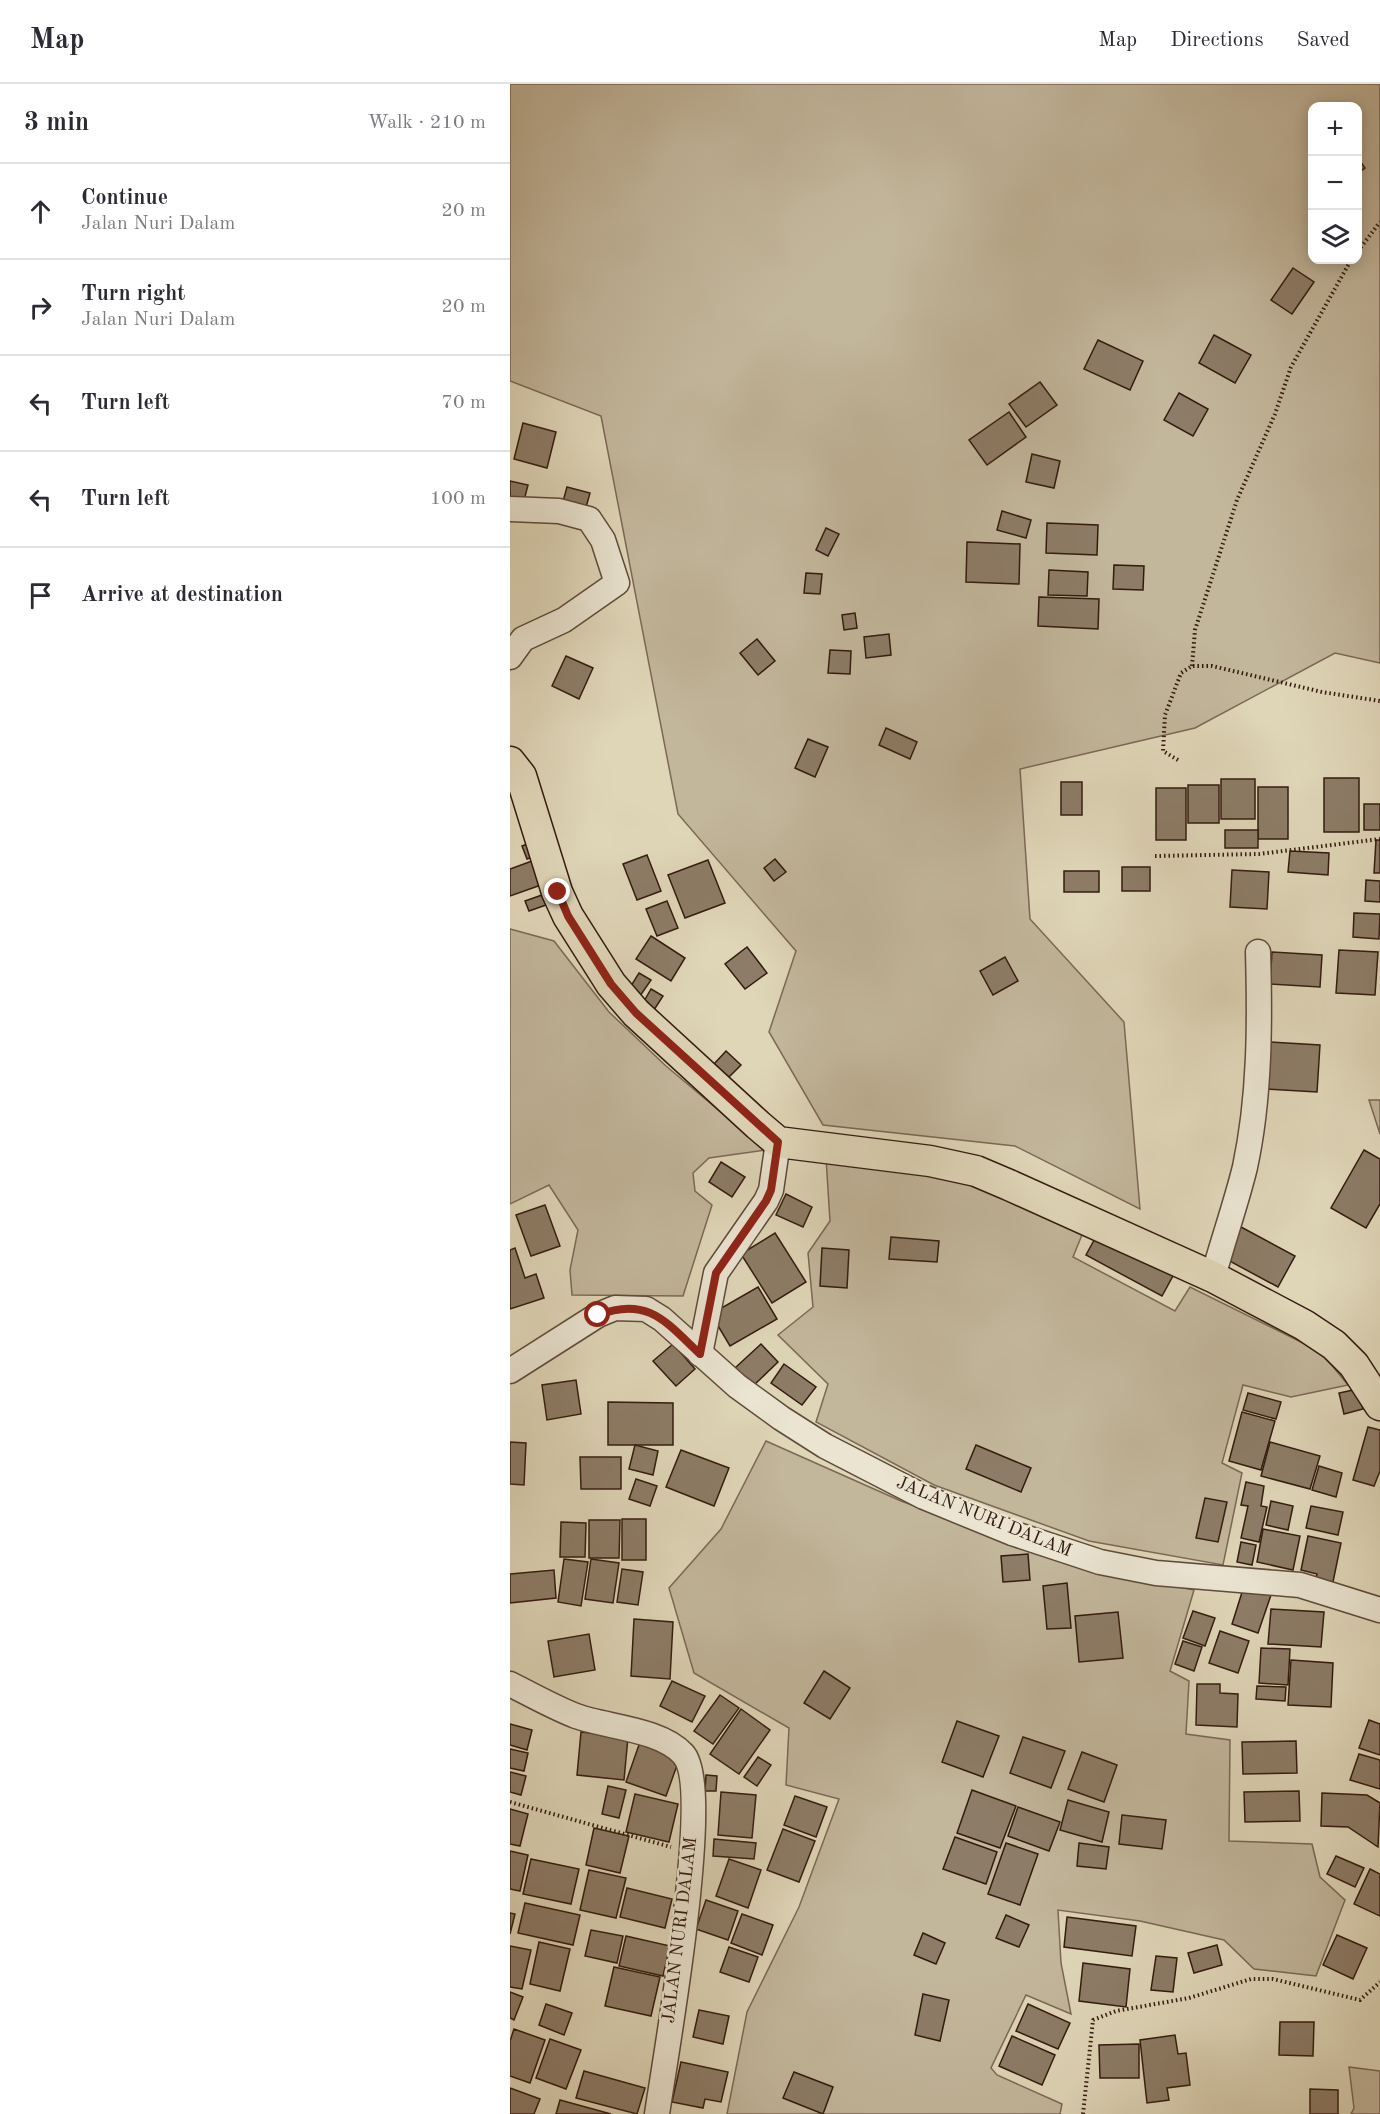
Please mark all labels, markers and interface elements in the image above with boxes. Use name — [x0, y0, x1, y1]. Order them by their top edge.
text: Map — [30, 27, 84, 55]
text: Map — [1098, 30, 1137, 51]
text: Directions — [1170, 30, 1264, 51]
text: Saved — [1297, 30, 1350, 51]
map controls — [1308, 102, 1362, 264]
button: + — [1308, 102, 1362, 156]
text: 3 min — [24, 110, 89, 136]
text: Walk · 210 m — [367, 113, 486, 133]
button: − — [1308, 156, 1362, 210]
text: Continue — [81, 187, 168, 209]
icon: ahead — [24, 195, 57, 228]
text: 20 m — [441, 201, 486, 221]
button: layers — [1308, 210, 1362, 264]
text: Jalan Nuri Dalam — [81, 214, 235, 234]
text: Turn right — [81, 283, 185, 305]
icon: right — [24, 291, 57, 324]
text: 20 m — [441, 297, 486, 317]
text: Jalan Nuri Dalam — [81, 310, 235, 330]
icon: left — [24, 387, 57, 420]
text: Turn left — [81, 392, 170, 414]
text: 70 m — [441, 393, 486, 413]
icon: left — [24, 483, 57, 516]
text: Turn left — [81, 488, 170, 510]
text: 100 m — [430, 489, 486, 509]
icon: arrive — [24, 579, 57, 612]
text: Arrive at destination — [81, 584, 283, 606]
route end — [544, 878, 570, 904]
route start — [584, 1301, 610, 1327]
street label: JALAN NURI DALAM — [894, 1474, 1074, 1560]
street label: JALAN NURI DALAM — [660, 1836, 700, 2024]

